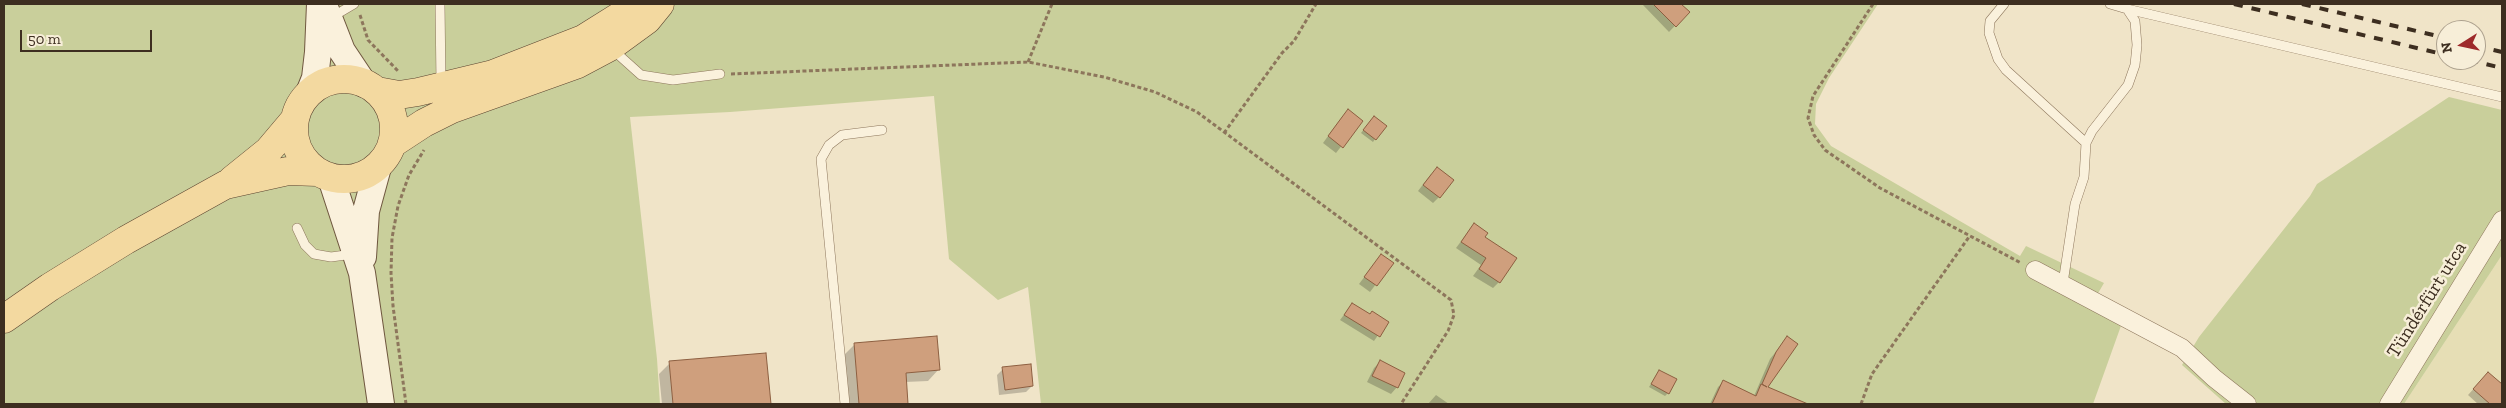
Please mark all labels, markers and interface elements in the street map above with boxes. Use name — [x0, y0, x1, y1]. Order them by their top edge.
scale bar — [22, 20, 155, 52]
north arrow — [2436, 20, 2486, 70]
text: 50 m — [28, 30, 61, 48]
text: N — [2437, 41, 2456, 54]
street label: Tündérfürt utca — [2382, 238, 2472, 362]

